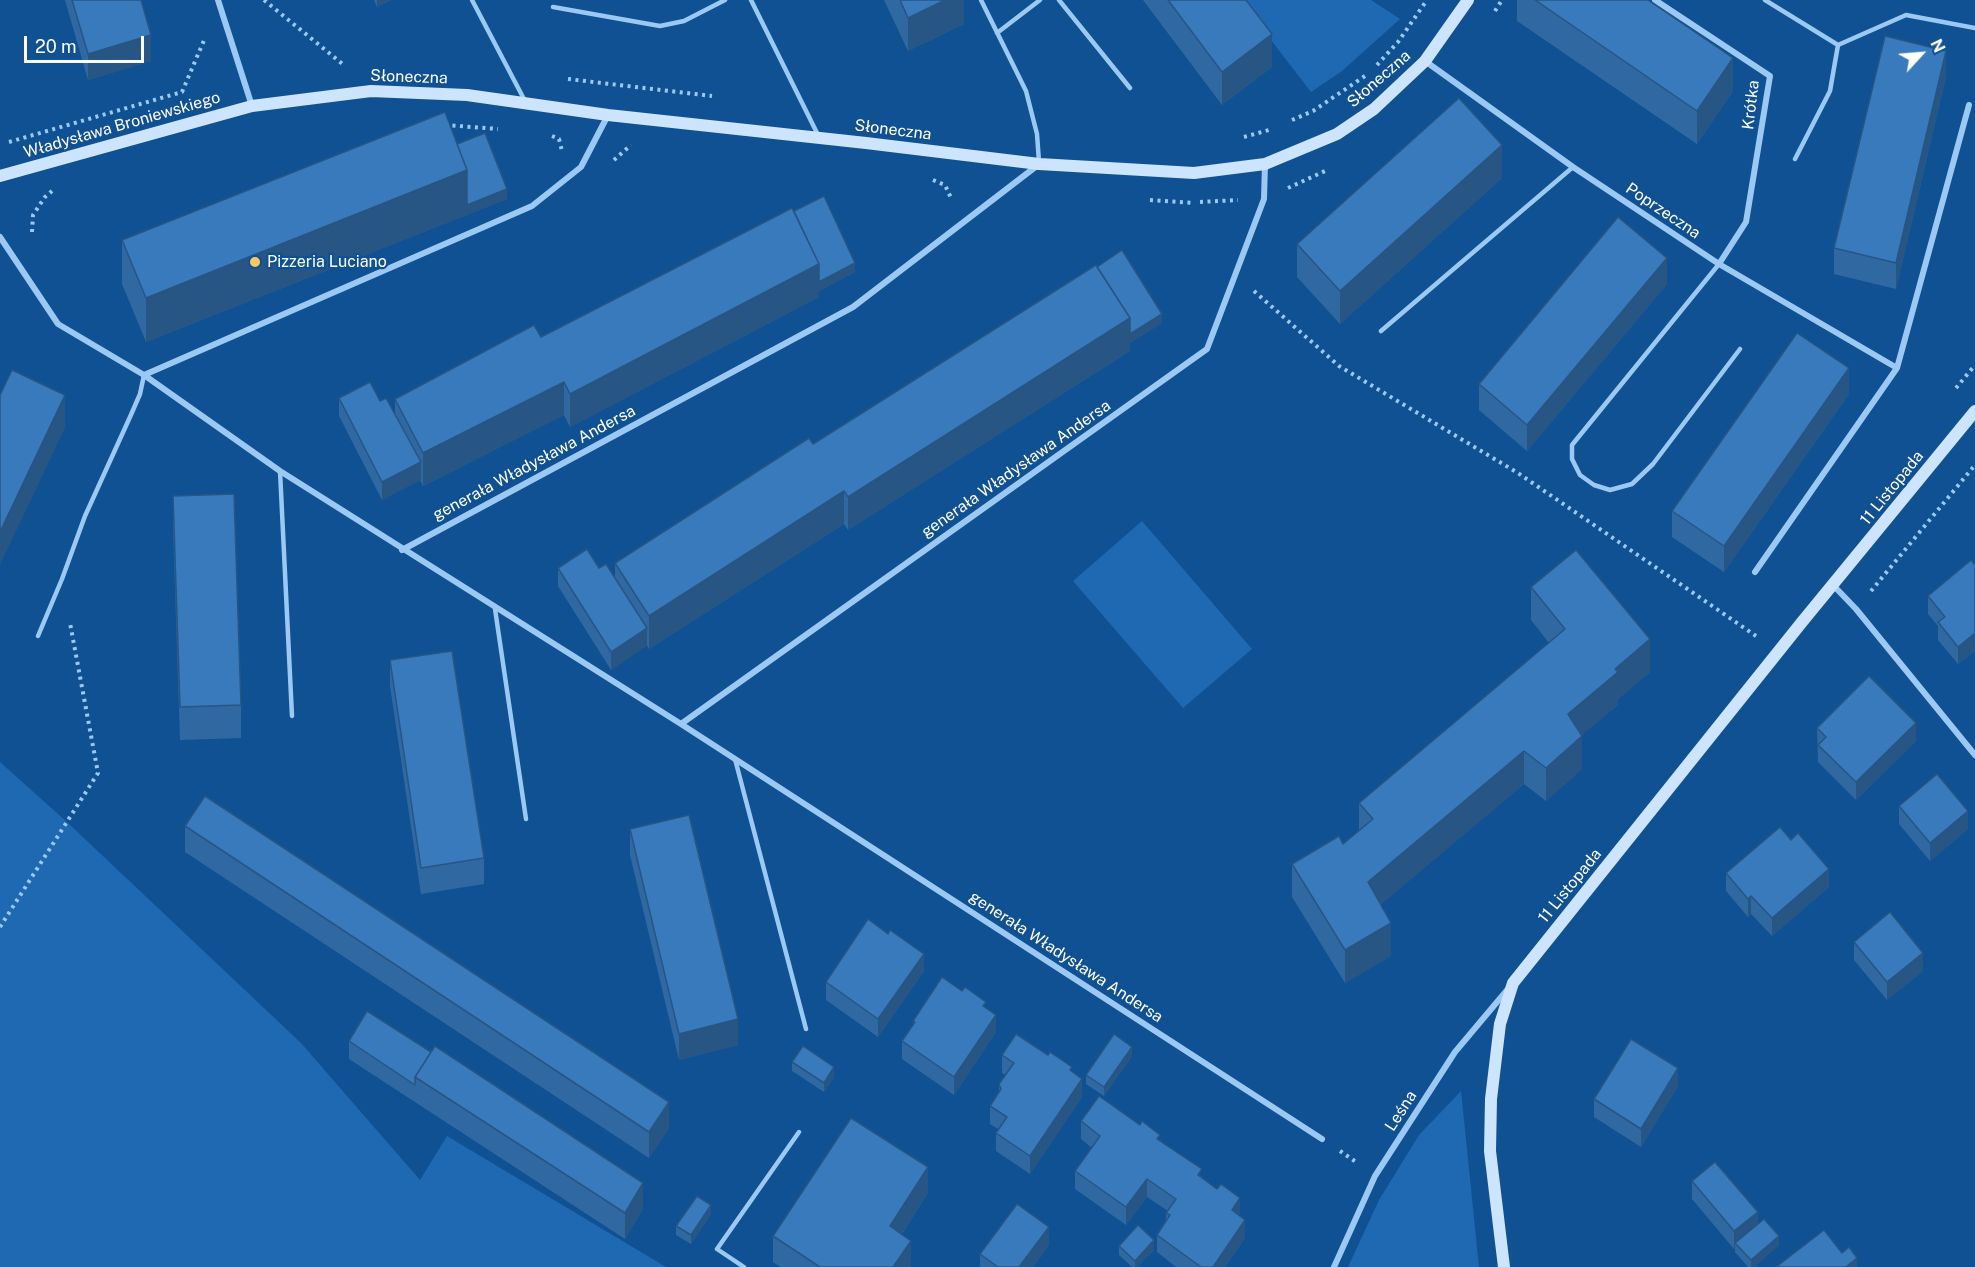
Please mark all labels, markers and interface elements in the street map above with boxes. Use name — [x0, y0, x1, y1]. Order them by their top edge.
scale bar — [27, 24, 147, 62]
north arrow — [1891, 24, 1951, 84]
text: 20 m — [35, 36, 77, 57]
text: N — [1926, 36, 1949, 56]
street label: Słoneczna — [1343, 46, 1415, 112]
street label: Słoneczna — [370, 66, 448, 88]
street label: Krótka — [1738, 79, 1764, 131]
street label: Władysława Broniewskiego — [21, 88, 223, 162]
street label: Słoneczna — [853, 116, 933, 144]
street label: Poprzeczna — [1622, 179, 1704, 243]
place label: Pizzeria Luciano — [267, 252, 387, 272]
marker: Pizzeria Luciano — [248, 255, 262, 269]
street label: generała Władysława Andersa — [918, 396, 1114, 542]
street label: generała Władysława Andersa — [429, 401, 639, 525]
street label: 11 Listopada — [1856, 447, 1928, 529]
street label: 11 Listopada — [1534, 845, 1606, 927]
street label: generała Władysława Andersa — [966, 887, 1166, 1027]
street label: Leśna — [1381, 1087, 1421, 1135]

